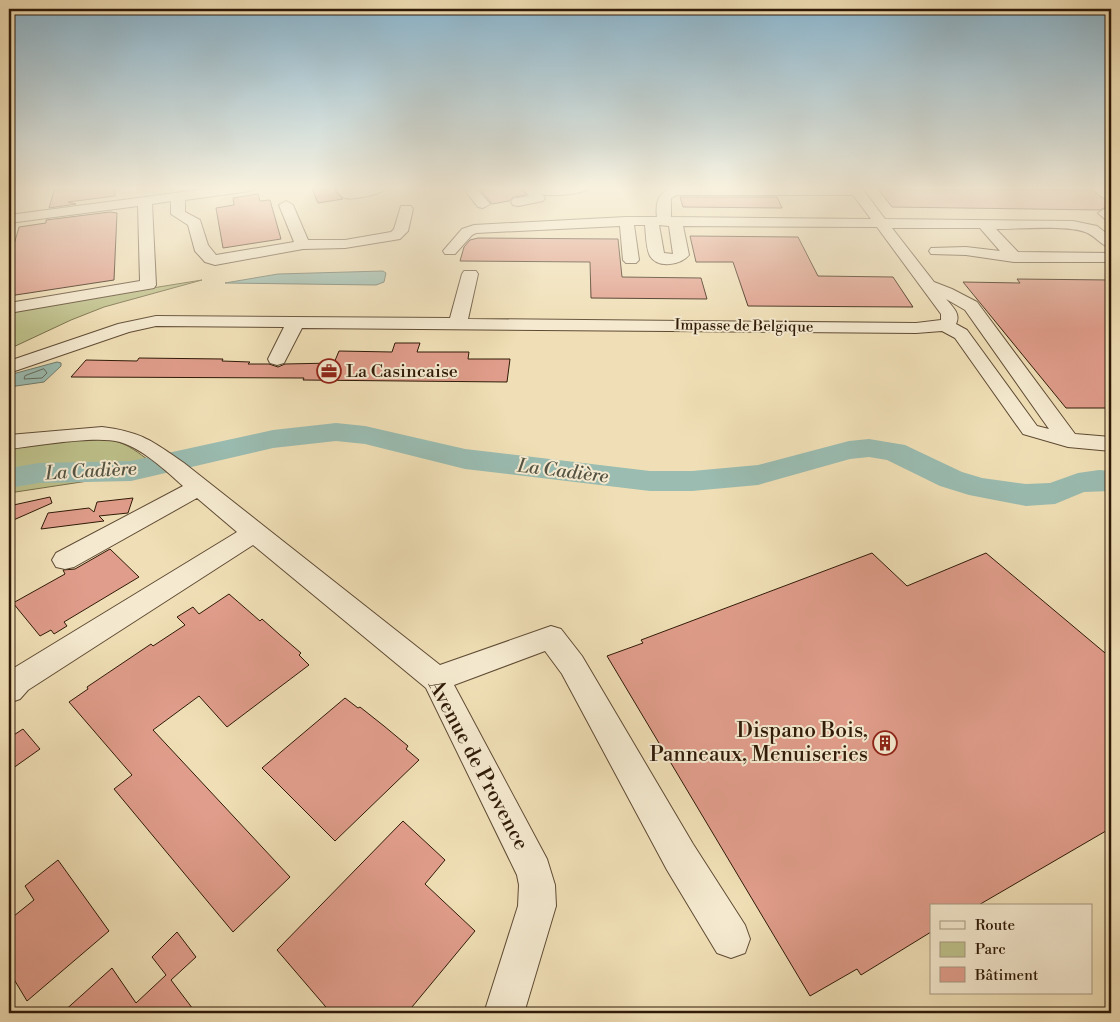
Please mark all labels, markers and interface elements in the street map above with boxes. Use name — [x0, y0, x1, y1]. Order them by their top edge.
street label: Impasse de Belgique — [674, 315, 814, 337]
office icon: La Casincaise — [316, 358, 342, 384]
place label: La Casincaise — [346, 360, 458, 383]
water label: La Cadière — [515, 453, 610, 488]
water label: La Cadière — [44, 457, 137, 485]
street label: Avenue de Provence — [422, 674, 534, 855]
place label: Dispano Bois, Panneaux, Menuiseries — [649, 718, 868, 768]
building icon: Dispano Bois, Panneaux, Menuiseries — [872, 730, 898, 756]
legend — [930, 904, 1092, 994]
text: Route — [975, 916, 1015, 935]
text: Parc — [975, 940, 1006, 959]
text: Bâtiment — [974, 966, 1039, 985]

